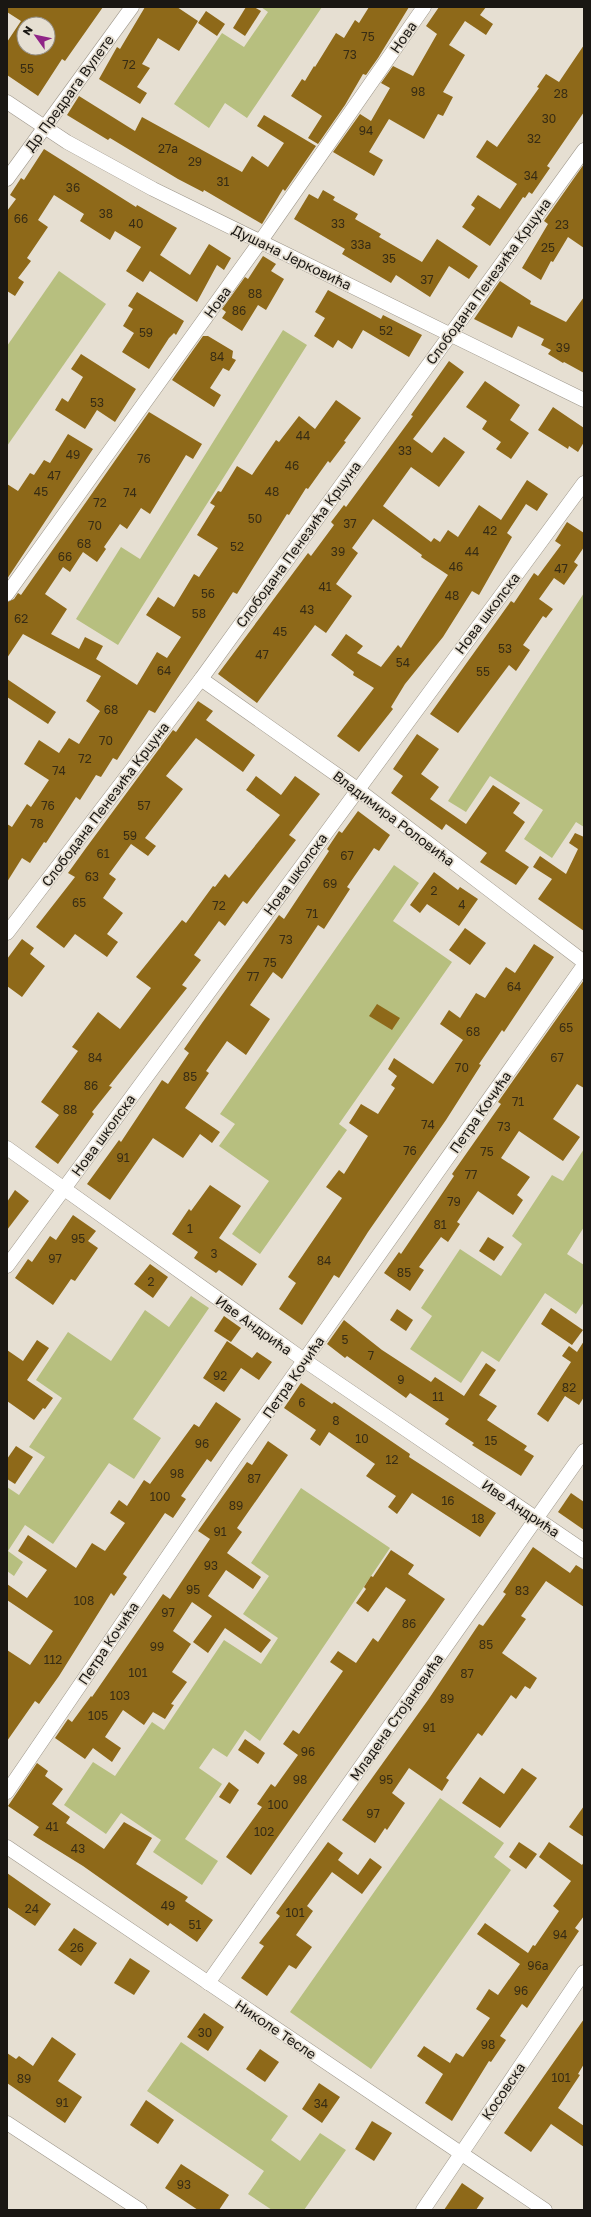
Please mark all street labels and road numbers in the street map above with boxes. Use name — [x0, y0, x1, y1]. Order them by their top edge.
street label: Нова — [386, 18, 420, 56]
street label: Др Предрага Вулете — [21, 31, 117, 155]
street label: Слободана Пенезића Крцуна — [422, 195, 554, 367]
street label: Душана Јерковића — [230, 221, 354, 293]
street label: Нова — [200, 283, 234, 321]
street label: Слободана Пенезића Крцуна — [232, 458, 364, 630]
street label: Нова школска — [451, 569, 523, 657]
street label: Слободана Пенезића Крцуна — [38, 719, 172, 889]
street label: Владимира Роловића — [330, 767, 458, 869]
street label: Нова школска — [260, 830, 330, 918]
street label: Петра Кочића — [445, 1068, 515, 1156]
street label: Нова школска — [68, 1091, 138, 1179]
street label: Иве Андрића — [212, 1292, 296, 1358]
street label: Петра Кочића — [258, 1333, 328, 1421]
street label: Иве Андрића — [479, 1476, 563, 1540]
street label: Петра Кочића — [74, 1598, 142, 1688]
street label: Младена Стојановића — [346, 1650, 446, 1784]
street label: Николе Тесле — [232, 1996, 320, 2062]
street label: Косовска — [478, 2059, 528, 2123]

